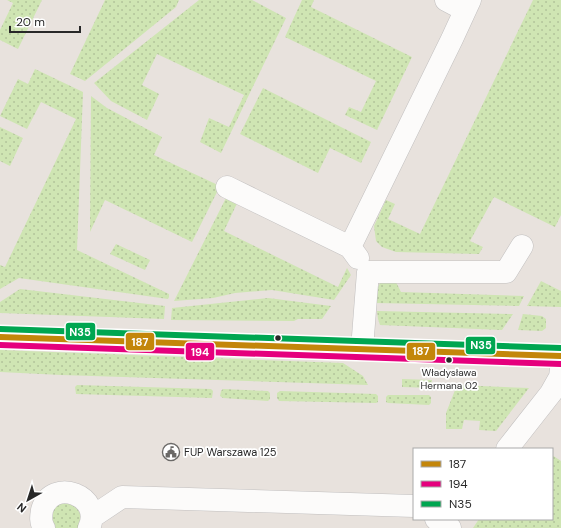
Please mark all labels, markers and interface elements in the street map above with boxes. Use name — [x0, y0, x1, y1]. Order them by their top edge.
scale bar — [10, 8, 80, 34]
text: 20 m — [16, 14, 45, 30]
line badge: N35 — [65, 322, 96, 341]
text: N35 — [69, 325, 91, 339]
line badge: 187 — [125, 332, 155, 351]
unlabelled marker — [273, 333, 283, 343]
text: 187 — [132, 335, 148, 349]
line badge: N35 — [465, 336, 496, 355]
text: N35 — [470, 338, 492, 352]
line badge: 194 — [185, 342, 215, 361]
line badge: 187 — [406, 342, 436, 361]
text: 187 — [413, 344, 429, 358]
text: 194 — [191, 345, 209, 359]
marker: Władysława Hermana 02 — [444, 355, 454, 365]
place label: Władysława Hermana 02 — [421, 366, 478, 392]
public building icon: FUP Warszawa 125 — [161, 442, 181, 462]
place label: FUP Warszawa 125 — [184, 445, 277, 459]
legend — [413, 448, 553, 520]
text: 187 — [449, 456, 466, 472]
text: 194 — [449, 476, 468, 492]
north arrow — [8, 480, 48, 520]
text: N35 — [449, 496, 472, 512]
text: N — [14, 500, 29, 516]

